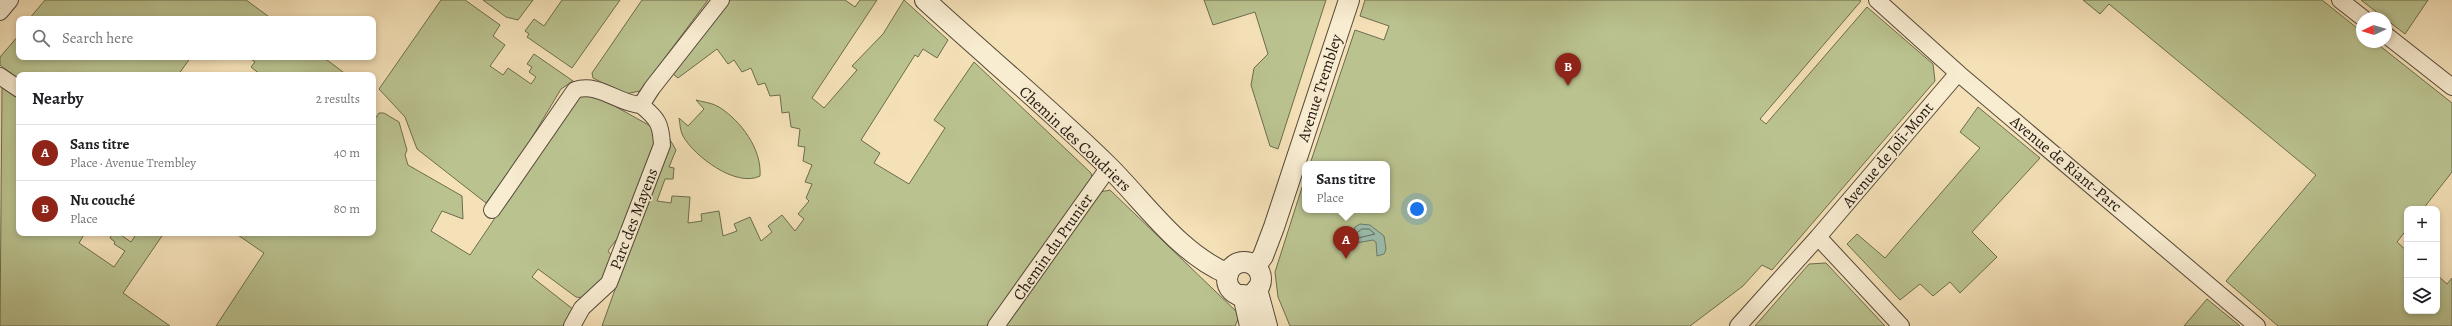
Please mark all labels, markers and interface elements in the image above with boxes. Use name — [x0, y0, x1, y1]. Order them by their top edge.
north arrow — [2356, 12, 2392, 48]
search box — [16, 16, 376, 60]
icon: search — [30, 27, 52, 49]
text: Search here — [62, 28, 133, 48]
street label: Avenue Trembley — [1292, 31, 1348, 146]
pin: B — [1555, 53, 1581, 86]
street label: Chemin des Coudriers — [1014, 81, 1136, 197]
text: Nearby — [32, 87, 83, 110]
text: 2 results — [316, 90, 360, 107]
street label: Avenue de Joli-Mont — [1837, 98, 1939, 213]
street label: Avenue de Riant-Parc — [2005, 110, 2127, 217]
text: Sans titre — [70, 134, 130, 154]
text: A — [41, 144, 49, 161]
text: 40 m — [334, 144, 360, 161]
text: Place · Avenue Trembley — [70, 154, 196, 171]
popup — [1302, 161, 1390, 213]
street label: Parc des Mayens — [605, 165, 663, 273]
text: Sans titre — [1316, 169, 1376, 189]
street label: Chemin du Prunier — [1008, 189, 1098, 305]
text: Place — [1316, 189, 1344, 206]
text: Nu couché — [70, 190, 135, 210]
your location — [1407, 199, 1427, 219]
text: B — [41, 200, 49, 217]
text: 80 m — [333, 200, 360, 217]
map controls — [2404, 206, 2440, 314]
button: + — [2404, 206, 2440, 242]
text: Place — [70, 210, 98, 227]
pin: A — [1333, 226, 1359, 259]
button: − — [2404, 242, 2440, 278]
button: layers — [2404, 278, 2440, 314]

